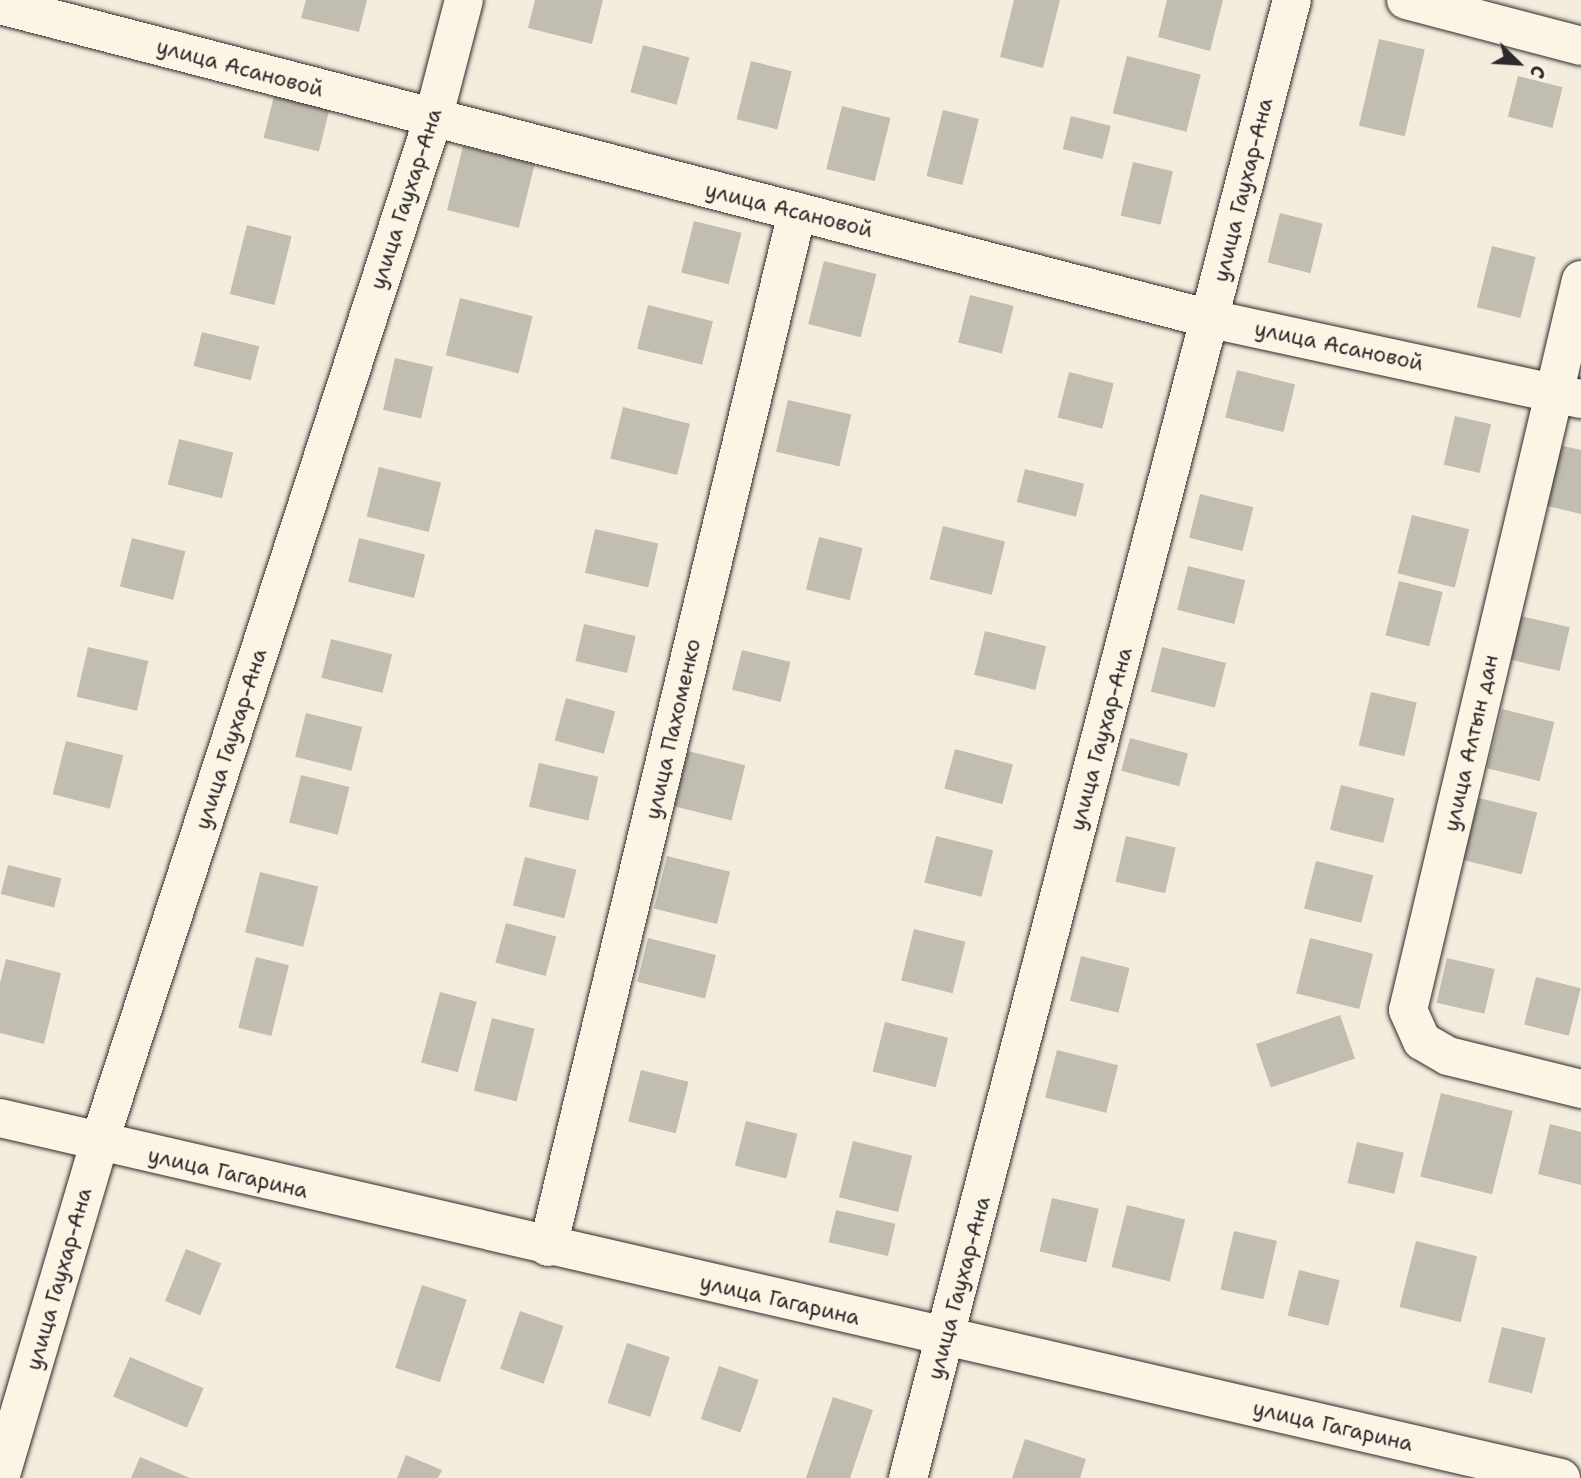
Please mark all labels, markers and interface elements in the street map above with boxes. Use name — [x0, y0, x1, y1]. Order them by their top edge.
north arrow — [1483, 28, 1553, 98]
street label: улица Асановой — [154, 34, 326, 102]
text: С — [1524, 61, 1551, 82]
street label: улица Гаухар-Ана — [1208, 96, 1278, 284]
street label: улица Гаухар-Ана — [365, 105, 447, 293]
street label: улица Асановой — [703, 177, 875, 243]
street label: улица Асановой — [1252, 316, 1426, 376]
street label: улица Пахоменко — [640, 636, 706, 822]
street label: улица Гаухар-Ана — [190, 645, 272, 833]
street label: улица Гаухар-Ана — [1064, 645, 1138, 833]
street label: улица Алтын дан — [1438, 652, 1504, 834]
street label: улица Гагарина — [146, 1142, 310, 1204]
street label: улица Гаухар-Ана — [21, 1185, 97, 1373]
street label: улица Гаухар-Ана — [922, 1194, 996, 1382]
street label: улица Гагарина — [698, 1269, 862, 1331]
street label: улица Гагарина — [1251, 1395, 1415, 1457]

